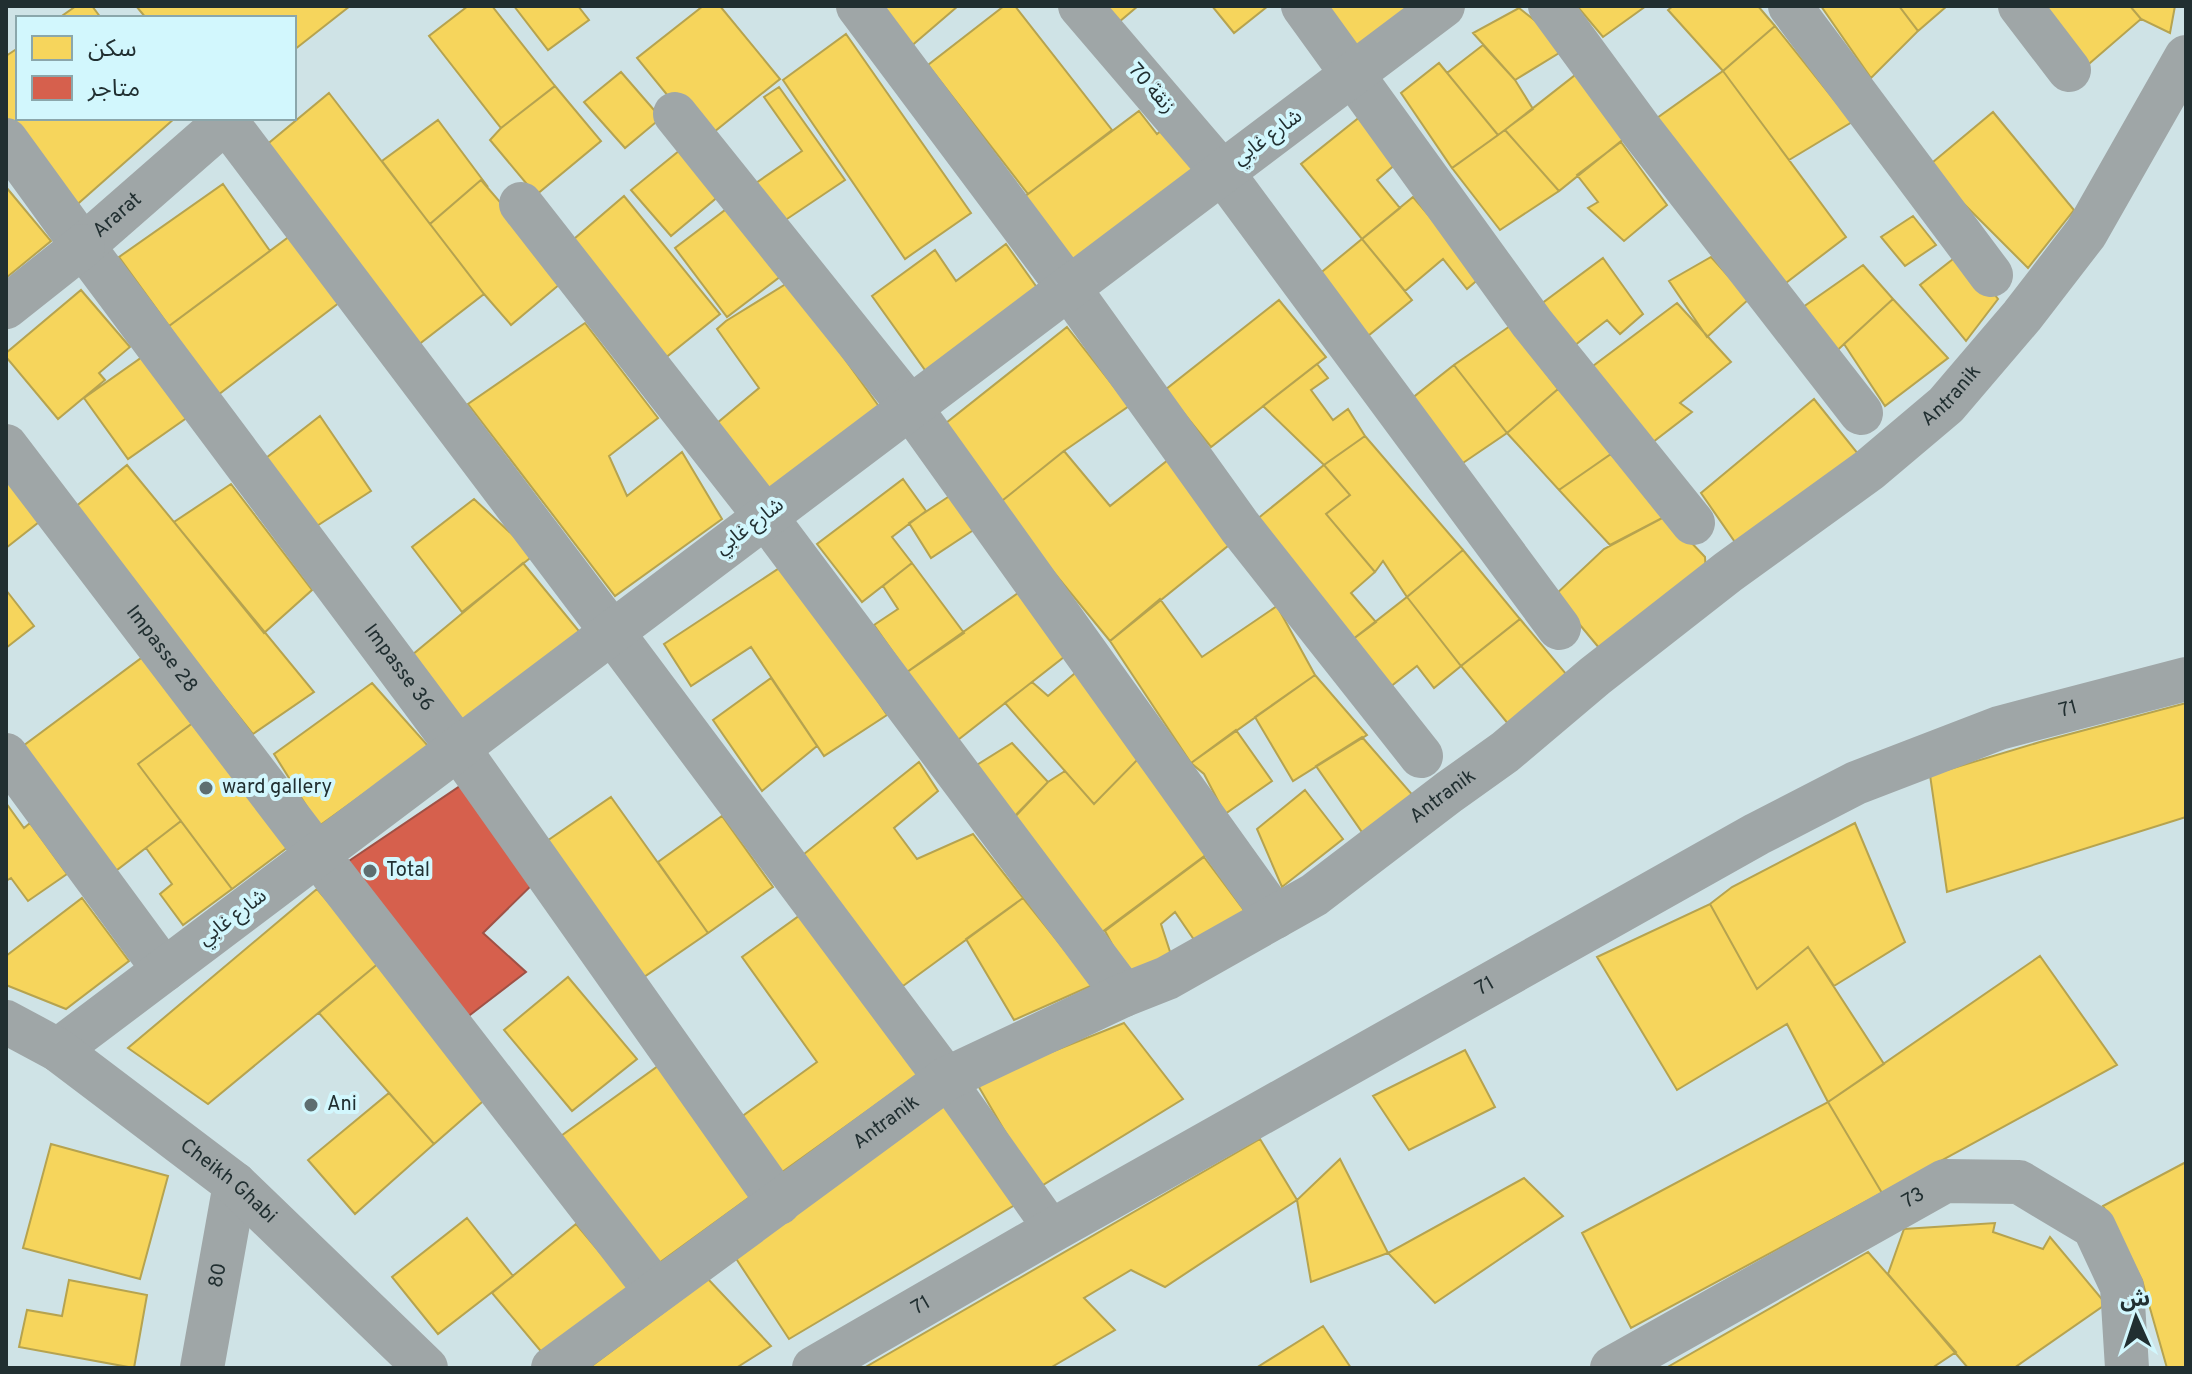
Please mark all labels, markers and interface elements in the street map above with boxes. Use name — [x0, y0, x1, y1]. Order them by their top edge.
legend — [16, 16, 296, 120]
text: سكن — [88, 35, 137, 65]
street label: زنقة 70 — [1122, 58, 1180, 120]
text: متاجر — [87, 75, 140, 105]
street label: شارع غابي — [1228, 104, 1308, 172]
street label: Ararat — [88, 187, 148, 244]
street label: Antranik — [1916, 360, 1987, 433]
street label: شارع غابي — [710, 493, 790, 562]
street label: Impasse 28 — [119, 601, 203, 699]
street label: Impasse 36 — [357, 619, 440, 717]
street label: 71 — [2056, 695, 2080, 725]
street label: Antranik — [1405, 764, 1482, 830]
place label: ward gallery — [222, 775, 332, 801]
marker: ward gallery — [197, 779, 215, 797]
place label: Total — [386, 858, 430, 884]
marker: Total — [361, 862, 379, 880]
street label: شارع غابي — [193, 884, 273, 953]
street label: 71 — [1471, 971, 1500, 1003]
street label: Antranik — [848, 1090, 925, 1156]
place label: Ani — [327, 1092, 357, 1118]
marker: Ani — [302, 1096, 320, 1114]
street label: Cheikh Ghabi — [174, 1133, 282, 1230]
street label: 73 — [1898, 1182, 1930, 1215]
street label: 80 — [204, 1261, 234, 1290]
north arrow — [2096, 1278, 2176, 1358]
text: ش — [2119, 1286, 2151, 1315]
street label: 71 — [907, 1290, 936, 1322]

